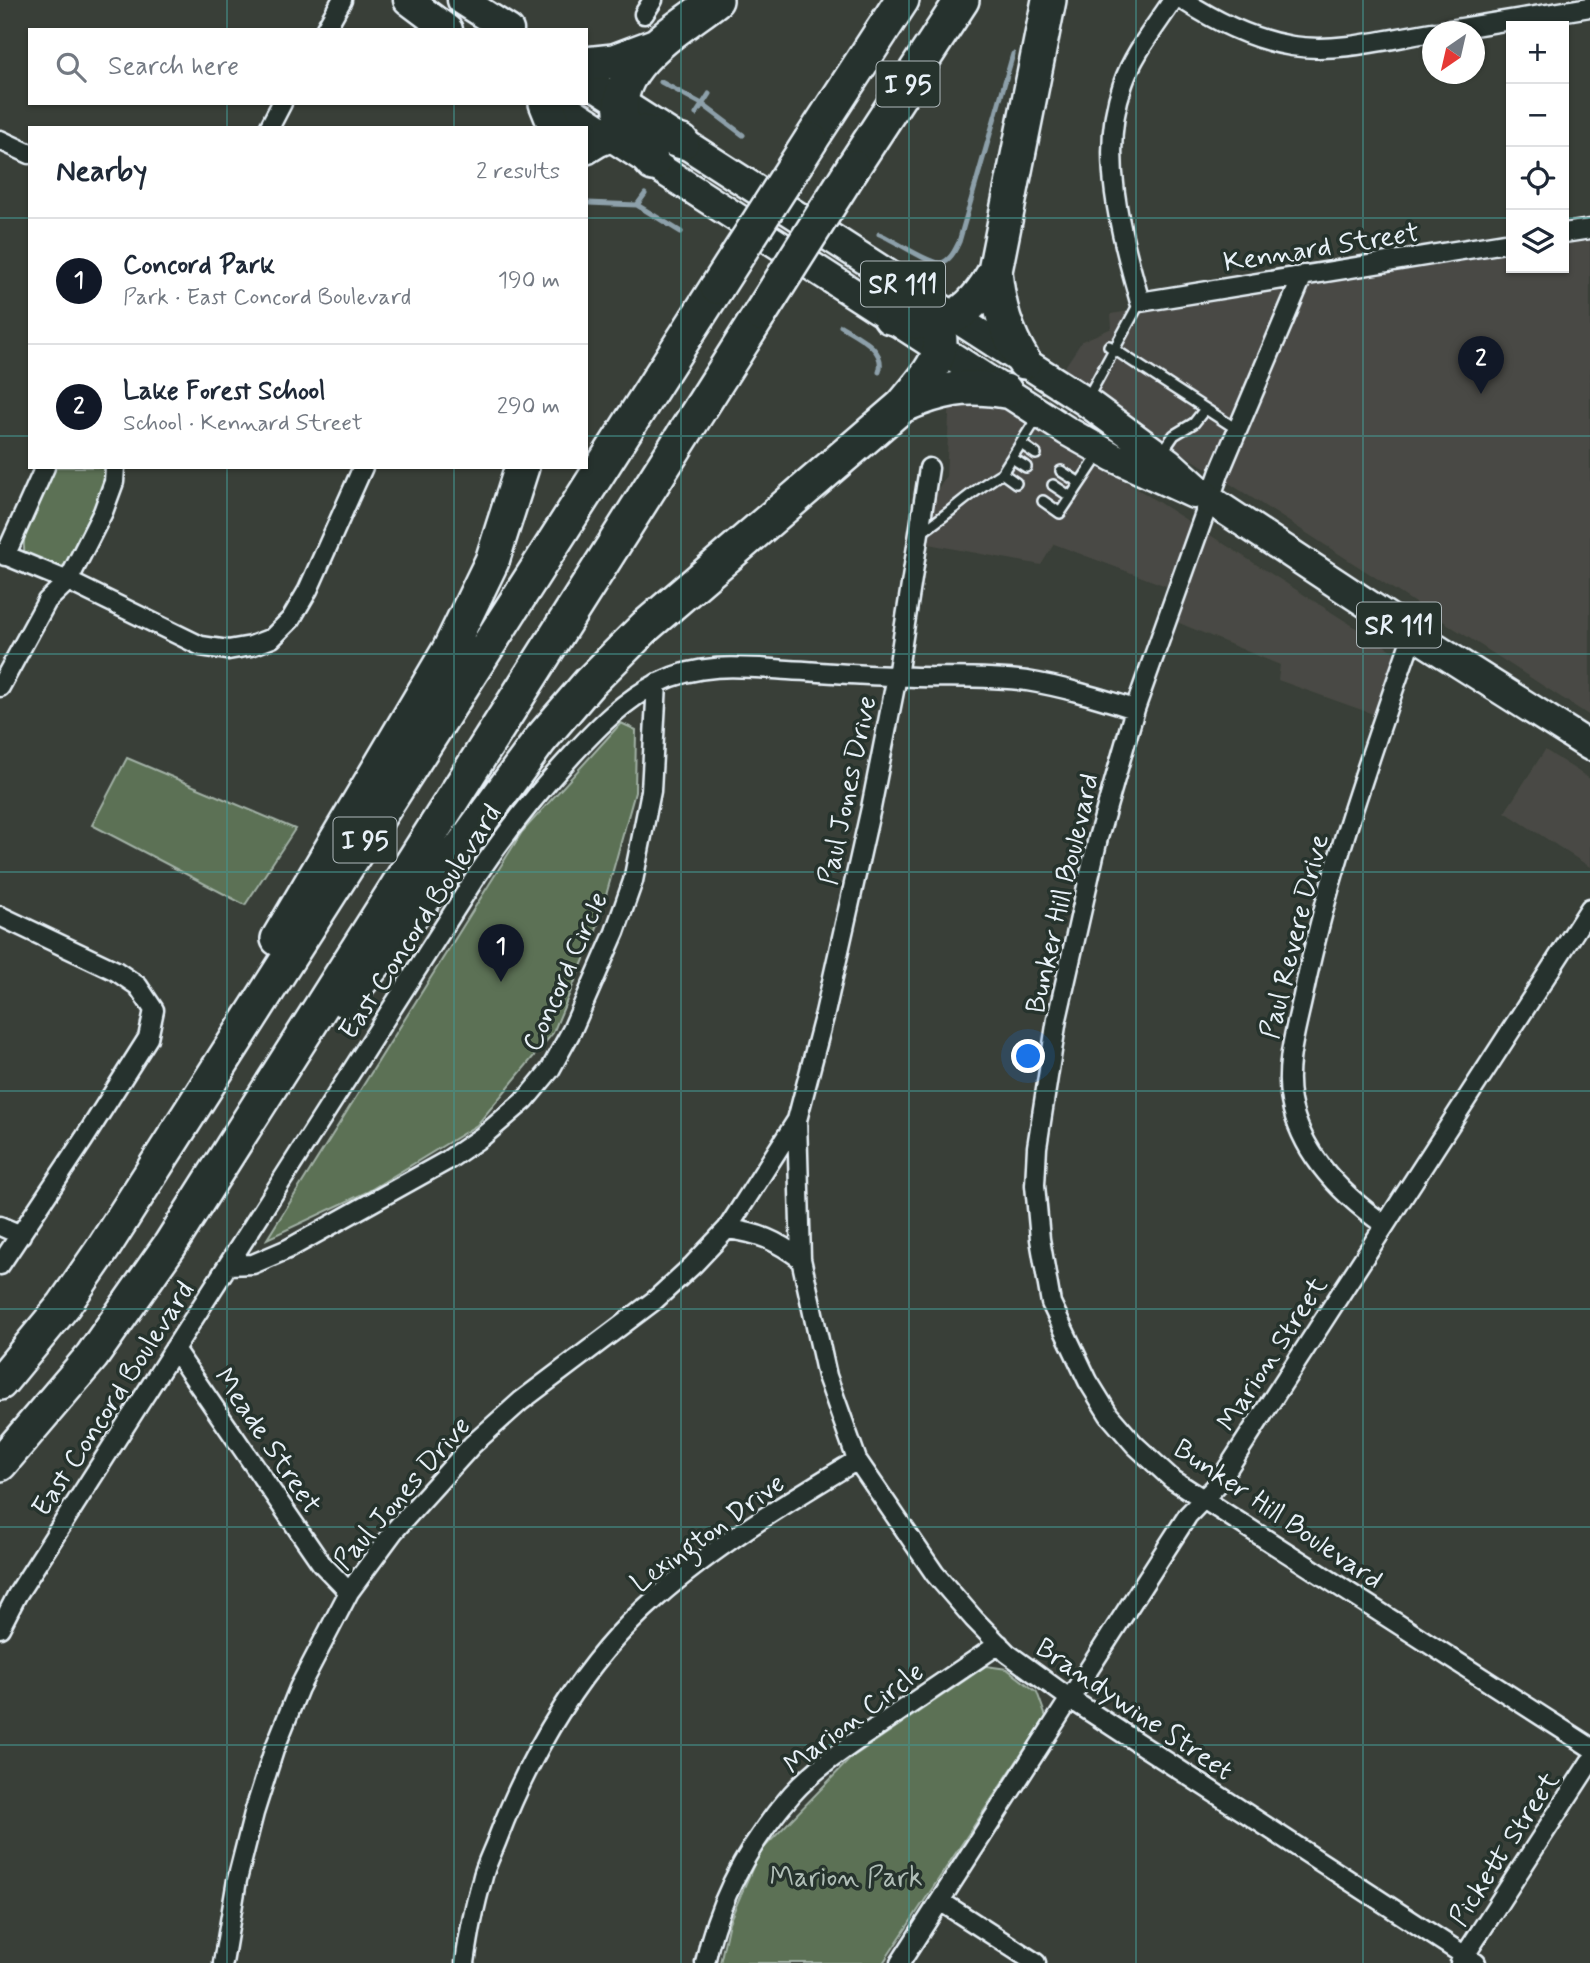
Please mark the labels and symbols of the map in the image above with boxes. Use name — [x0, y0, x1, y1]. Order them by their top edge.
north arrow — [1422, 21, 1485, 84]
road number: I 95 — [876, 61, 940, 106]
street label: Kennard Street — [1221, 215, 1422, 282]
road number: SR 111 — [861, 262, 945, 306]
pin: 2 — [1458, 336, 1504, 394]
road number: SR 111 — [1357, 603, 1441, 648]
street label: Paul Jones Drive — [810, 693, 887, 888]
street label: Bunker Hill Boulevard — [1018, 770, 1109, 1017]
street label: East Concord Boulevard — [331, 798, 511, 1047]
road number: I 95 — [334, 818, 396, 862]
street label: Paul Revere Drive — [1252, 830, 1339, 1043]
street label: Concord Circle — [515, 886, 618, 1058]
pin: 1 — [478, 924, 524, 982]
your location — [1011, 1039, 1045, 1073]
street label: Marion Street — [1209, 1269, 1337, 1439]
street label: East Concord Boulevard — [24, 1275, 204, 1524]
street label: Meade Street — [204, 1361, 329, 1522]
street label: Paul Jones Drive — [326, 1409, 480, 1578]
street label: Bunker Hill Boulevard — [1166, 1431, 1390, 1599]
street label: Lexington Drive — [624, 1466, 795, 1605]
street label: Brandywine Street — [1028, 1630, 1240, 1790]
street label: Marion Circle — [777, 1654, 932, 1784]
street label: Pickett Street — [1441, 1764, 1569, 1934]
park label: Marion Park — [769, 1860, 923, 1897]

